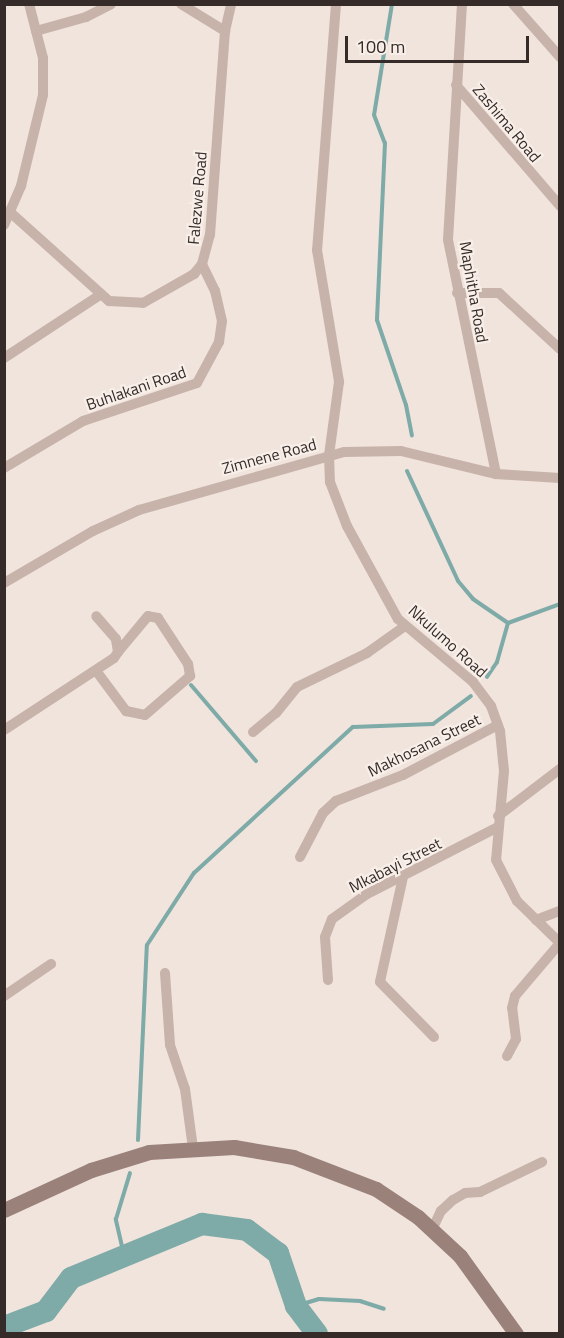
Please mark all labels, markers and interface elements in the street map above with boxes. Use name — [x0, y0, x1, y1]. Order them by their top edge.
scale bar — [348, 24, 532, 62]
text: 100 m — [356, 33, 405, 60]
street label: Zashima Road — [469, 80, 545, 166]
street label: Falezwe Road — [183, 151, 211, 245]
street label: Maphitha Road — [456, 240, 492, 344]
street label: Buhlakani Road — [83, 362, 189, 414]
street label: Zimnene Road — [220, 434, 318, 478]
street label: Nkulumo Road — [405, 601, 491, 681]
street label: Makhosana Street — [365, 709, 483, 781]
street label: Mkabayi Street — [345, 833, 445, 897]

